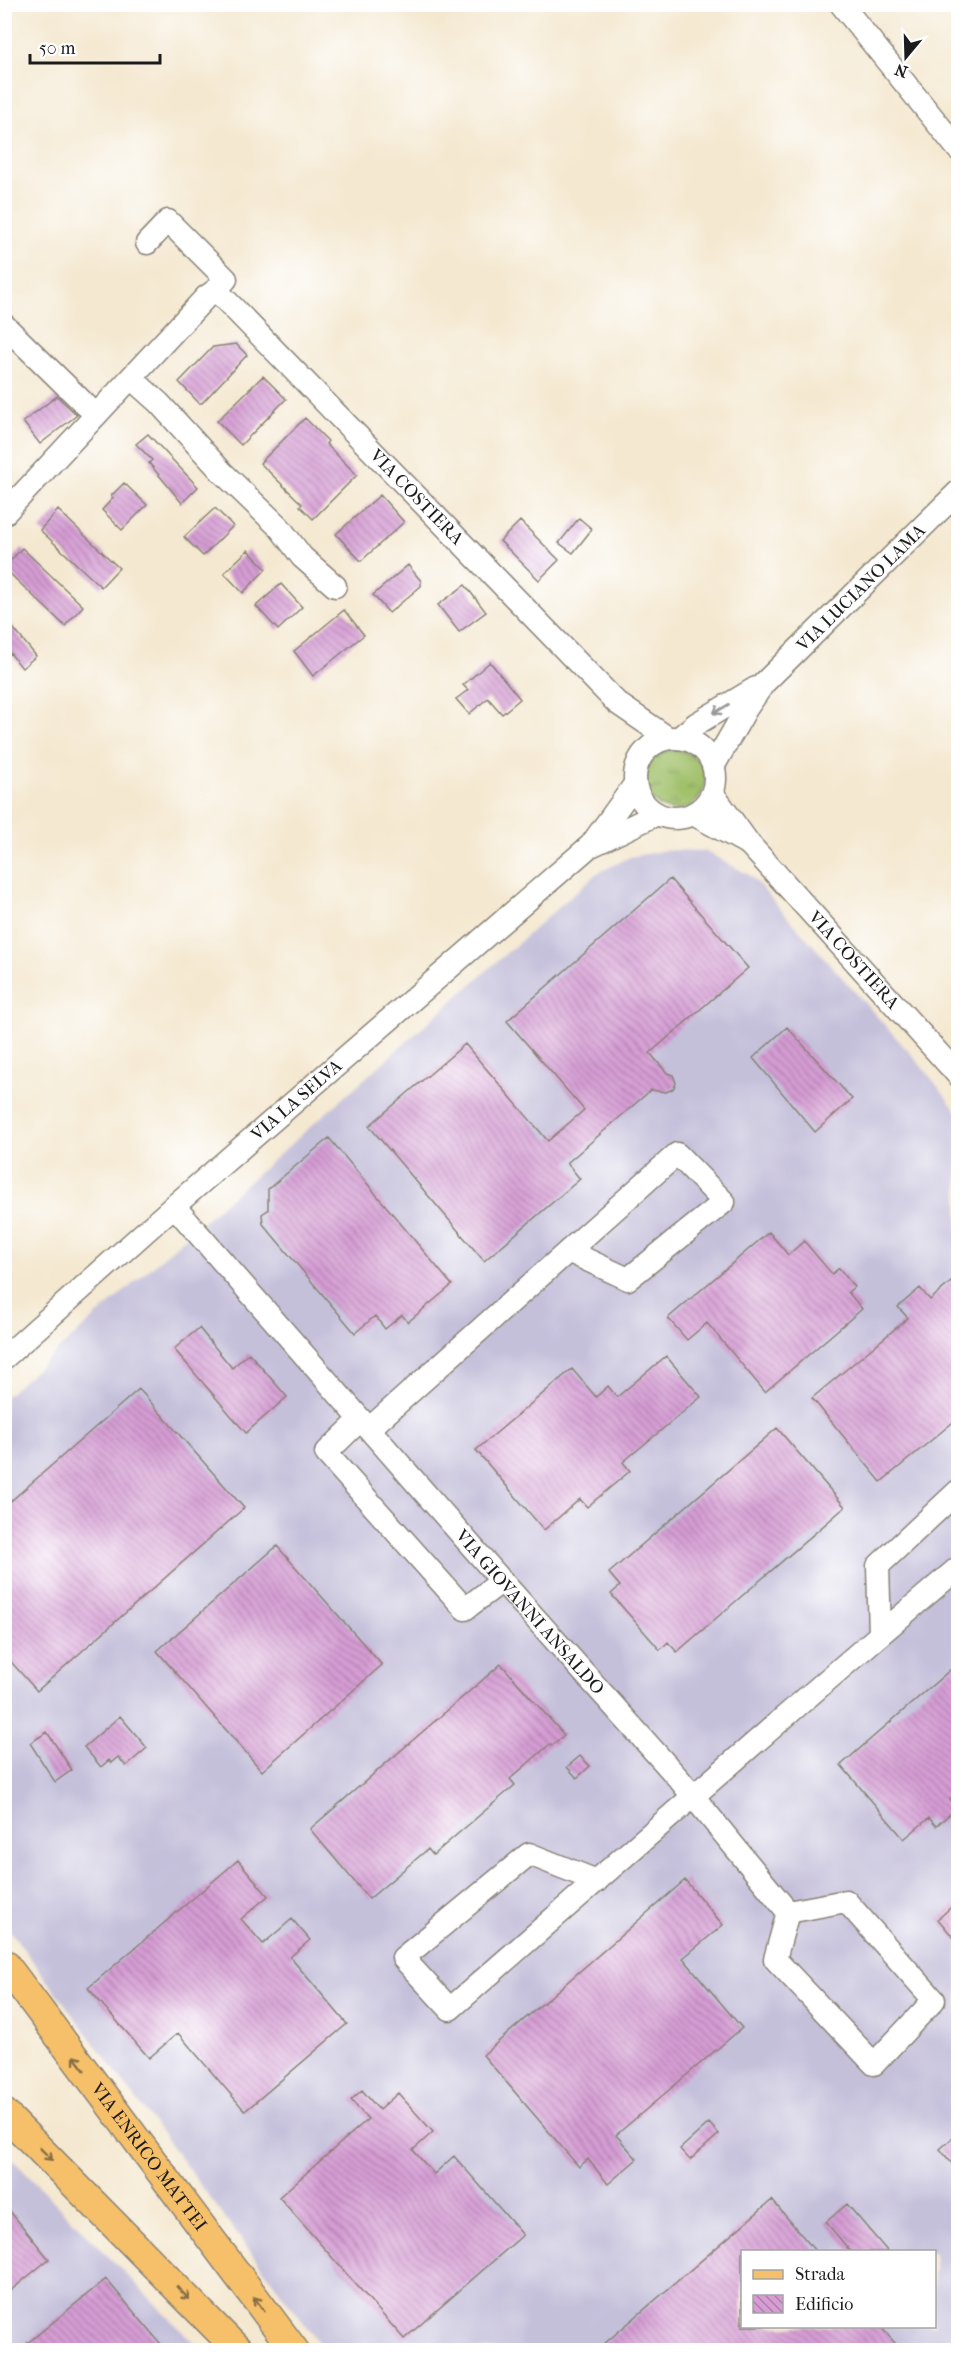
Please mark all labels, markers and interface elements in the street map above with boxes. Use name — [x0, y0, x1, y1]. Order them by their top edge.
scale bar — [30, 27, 160, 65]
north arrow — [876, 27, 936, 87]
text: 50 m — [39, 38, 76, 59]
text: N — [892, 59, 910, 82]
street label: VIA COSTIERA — [365, 444, 468, 550]
street label: VIA LUCIANO LAMA — [792, 520, 930, 657]
one-way arrow — [713, 704, 730, 716]
street label: VIA COSTIERA — [803, 906, 903, 1014]
street label: VIA LA SELVA — [246, 1055, 347, 1146]
street label: VIA GIOVANNI ANSALDO — [450, 1525, 608, 1699]
one-way arrow — [73, 2056, 86, 2072]
street label: VIA ENRICO MATTEI — [86, 2078, 211, 2235]
one-way arrow — [38, 2147, 53, 2162]
legend — [741, 2250, 936, 2328]
text: Strada — [795, 2264, 846, 2285]
one-way arrow — [175, 2285, 190, 2300]
text: Edificio — [795, 2294, 853, 2315]
one-way arrow — [253, 2296, 265, 2312]

